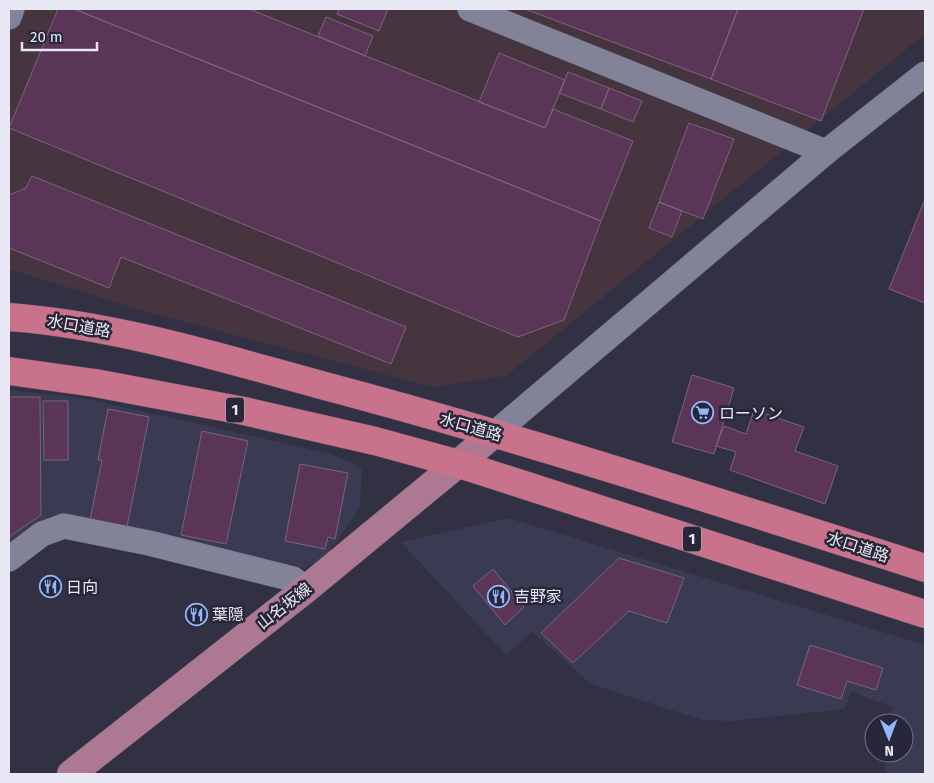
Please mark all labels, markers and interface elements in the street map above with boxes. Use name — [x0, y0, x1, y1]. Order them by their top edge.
scale bar — [22, 20, 98, 52]
text: 20 m — [30, 28, 63, 46]
street label: 水口道路 — [46, 311, 112, 341]
road number: 1 — [226, 398, 244, 422]
supermarket icon: ローソン — [691, 401, 715, 425]
place label: ローソン — [719, 404, 783, 423]
street label: 水口道路 — [438, 409, 504, 445]
road number: 1 — [683, 526, 701, 552]
street label: 水口道路 — [825, 528, 891, 566]
restaurant icon: 日向 — [38, 575, 62, 599]
place label: 日向 — [66, 578, 98, 597]
street label: 山名坂線 — [253, 579, 315, 633]
restaurant icon: 吉野家 — [486, 584, 510, 608]
place label: 吉野家 — [514, 587, 562, 606]
restaurant icon: 葉隠 — [184, 602, 208, 626]
place label: 葉隠 — [212, 605, 244, 624]
north arrow — [864, 713, 914, 763]
text: N — [884, 742, 894, 759]

